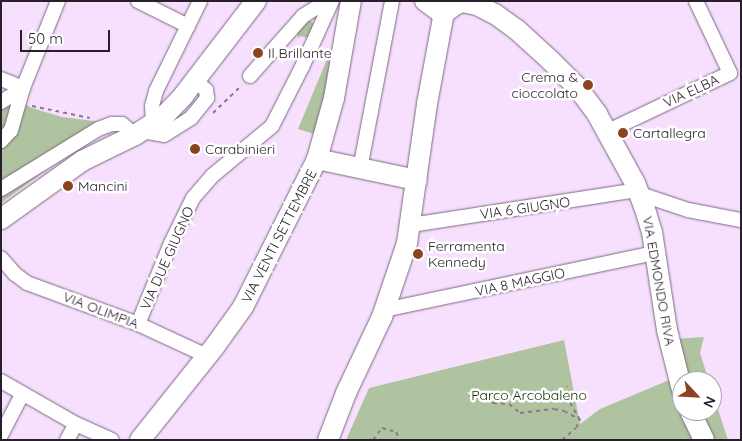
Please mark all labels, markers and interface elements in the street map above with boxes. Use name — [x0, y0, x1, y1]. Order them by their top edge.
scale bar — [22, 20, 112, 52]
text: 50 m — [28, 29, 63, 48]
place label: Il Brillante — [268, 45, 332, 61]
marker: Il Brillante — [252, 47, 264, 59]
place label: Crema & cioccolato — [512, 69, 578, 102]
street label: VIA ELBA — [661, 71, 721, 111]
marker: Crema & cioccolato — [582, 79, 594, 91]
place label: Cartallegra — [633, 125, 706, 141]
marker: Cartallegra — [617, 127, 629, 139]
place label: Carabinieri — [205, 141, 275, 157]
marker: Carabinieri — [189, 143, 201, 155]
street label: VIA VENTI SETTEMBRE — [238, 166, 320, 306]
place label: Mancini — [78, 178, 127, 194]
marker: Mancini — [62, 180, 74, 192]
street label: VIA 6 GIUGNO — [479, 193, 571, 223]
street label: VIA DUE GIUGNO — [137, 204, 197, 312]
street label: VIA EDMONDO RIVA — [639, 215, 679, 347]
place label: Ferramenta Kennedy — [428, 238, 505, 270]
marker: Ferramenta Kennedy — [412, 248, 424, 260]
street label: VIA 8 MAGGIO — [474, 264, 566, 300]
street label: VIA OLIMPIA — [61, 288, 141, 332]
north arrow — [672, 371, 722, 421]
park label: Parco Arcobaleno — [471, 387, 587, 403]
text: N — [699, 393, 720, 410]

